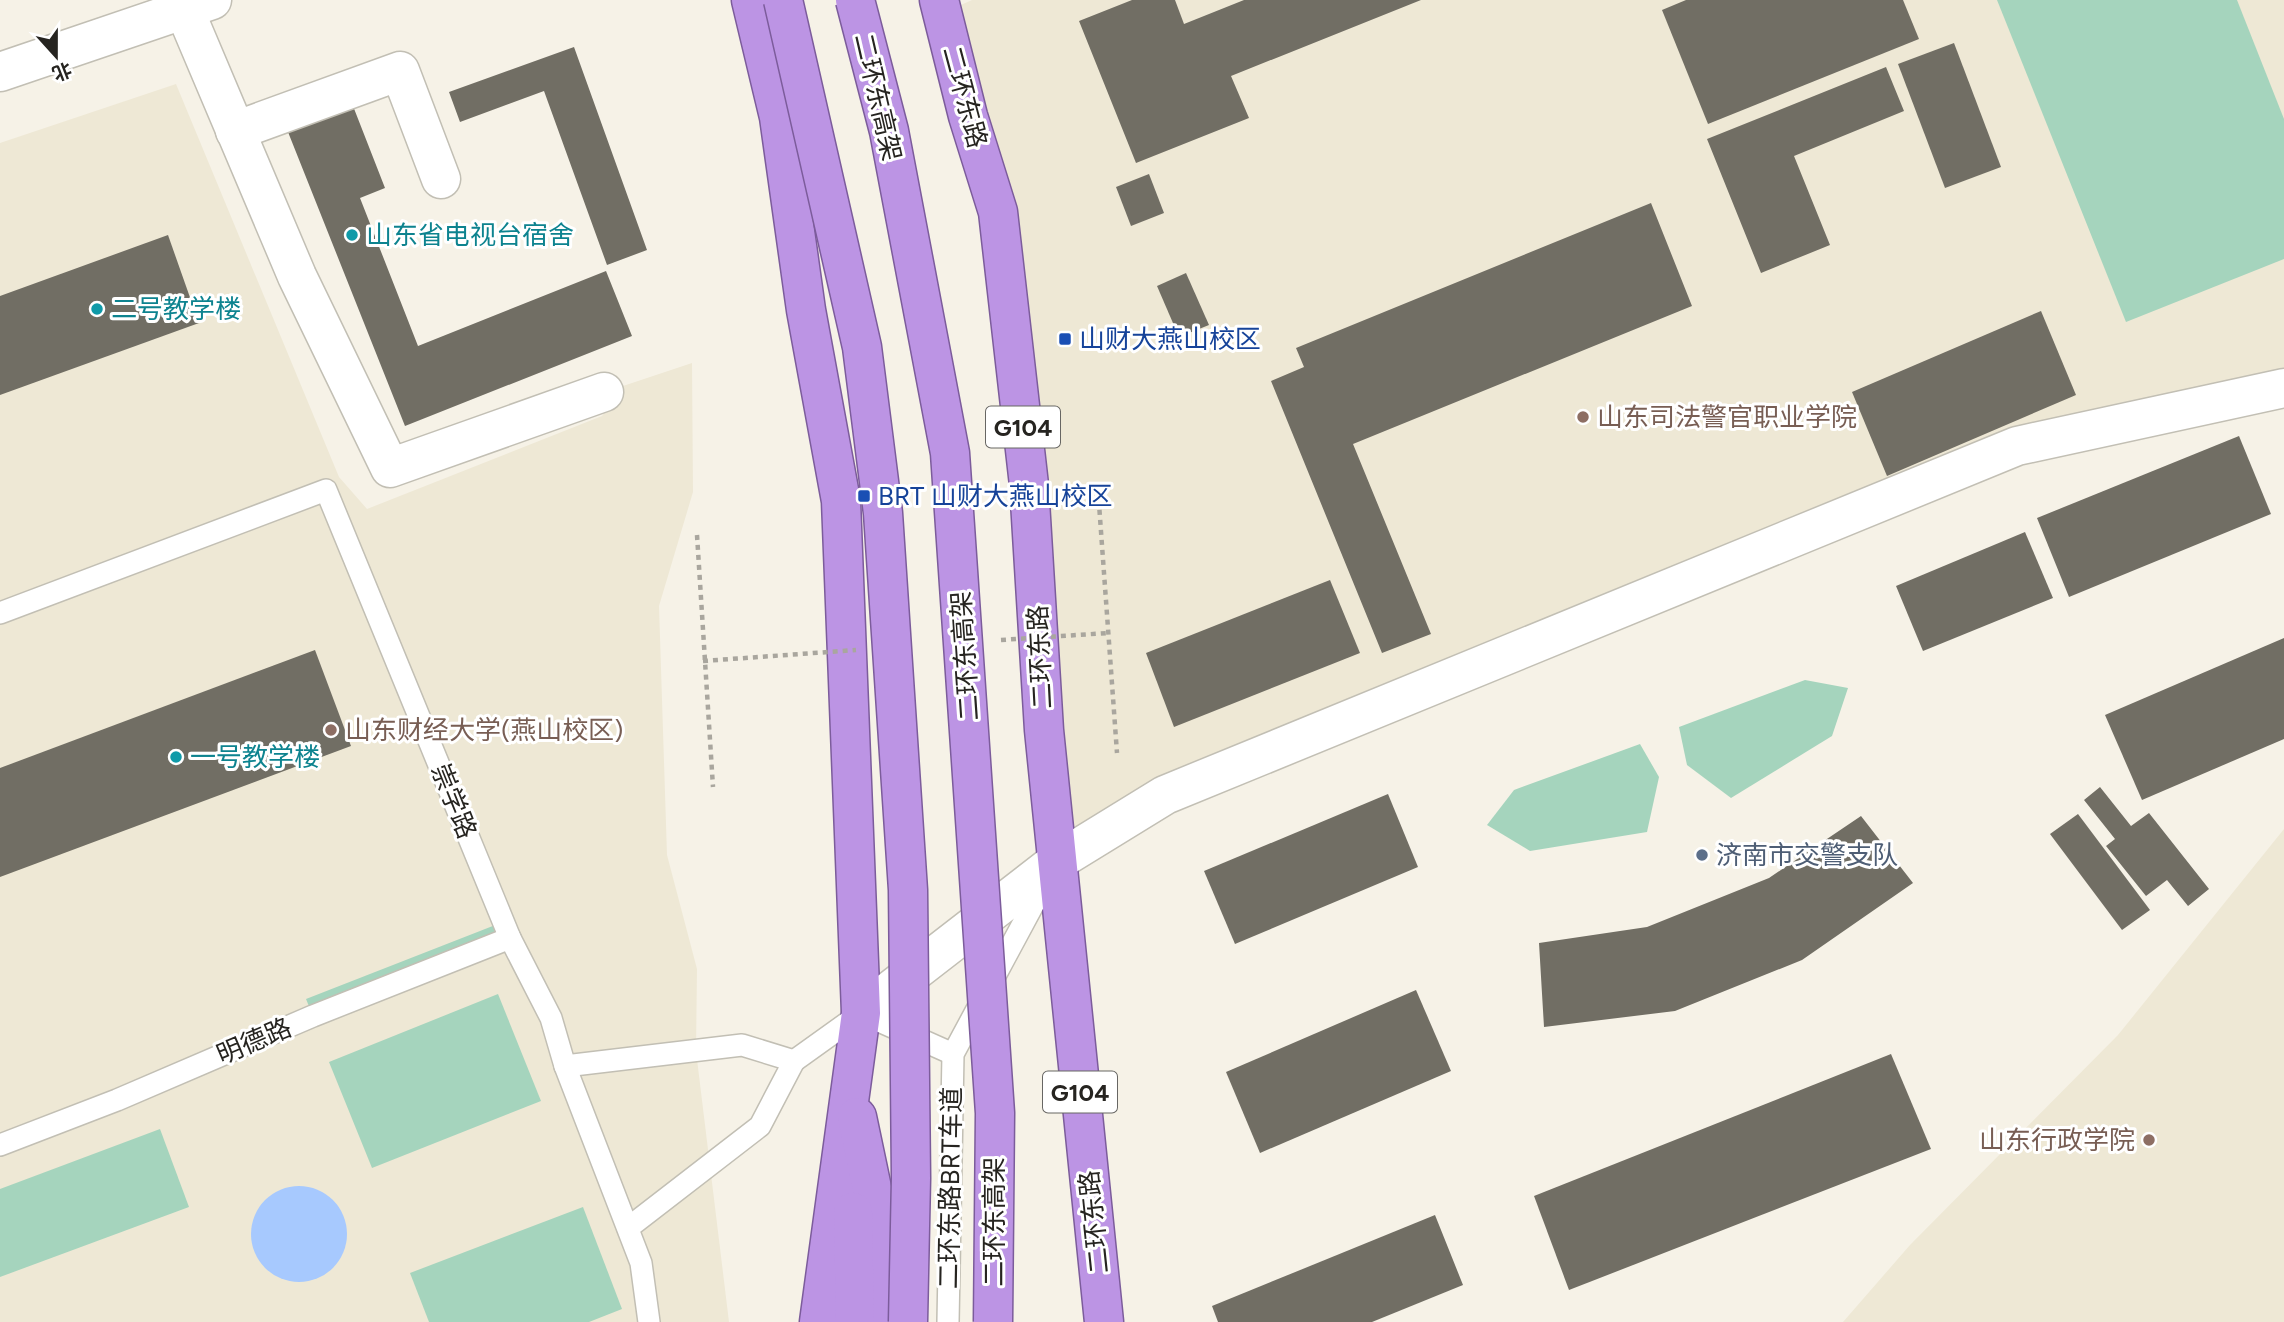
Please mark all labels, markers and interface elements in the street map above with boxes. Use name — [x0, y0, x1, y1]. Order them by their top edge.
north arrow — [21, 21, 91, 91]
street label: 二环东高架 — [848, 30, 908, 164]
street label: 二环东路 — [936, 43, 994, 151]
text: 北 — [49, 57, 75, 86]
place label: 山东省电视台宿舍 — [366, 219, 574, 251]
marker: 山东省电视台宿舍 — [344, 227, 360, 243]
place label: 二号教学楼 — [111, 293, 241, 325]
marker: 二号教学楼 — [89, 301, 105, 317]
place label: 山财大燕山校区 — [1079, 323, 1261, 355]
marker: 山财大燕山校区 — [1057, 331, 1073, 347]
place label: 山东司法警官职业学院 — [1597, 401, 1857, 433]
road number: G104 — [986, 406, 1060, 448]
marker: 山东司法警官职业学院 — [1575, 409, 1591, 425]
place label: BRT 山财大燕山校区 — [878, 480, 1113, 512]
marker: BRT 山财大燕山校区 — [856, 488, 872, 504]
street label: 二环东高架 — [945, 590, 985, 722]
street label: 二环东路 — [1021, 604, 1059, 710]
place label: 山东财经大学(燕山校区) — [345, 714, 623, 746]
marker: 山东财经大学(燕山校区) — [323, 722, 339, 738]
place label: 一号教学楼 — [190, 741, 320, 773]
marker: 一号教学楼 — [168, 749, 184, 765]
street label: 崇学路 — [425, 759, 483, 843]
place label: 济南市交警支队 — [1716, 839, 1898, 871]
marker: 济南市交警支队 — [1694, 847, 1710, 863]
street label: 明德路 — [212, 1011, 296, 1071]
road number: G104 — [1043, 1072, 1117, 1112]
street label: 二环东路BRT车道 — [932, 1087, 968, 1289]
place label: 山东行政学院 — [1979, 1124, 2135, 1156]
marker: 山东行政学院 — [2141, 1132, 2157, 1148]
street label: 二环东高架 — [978, 1157, 1010, 1287]
street label: 二环东路 — [1073, 1169, 1115, 1275]

